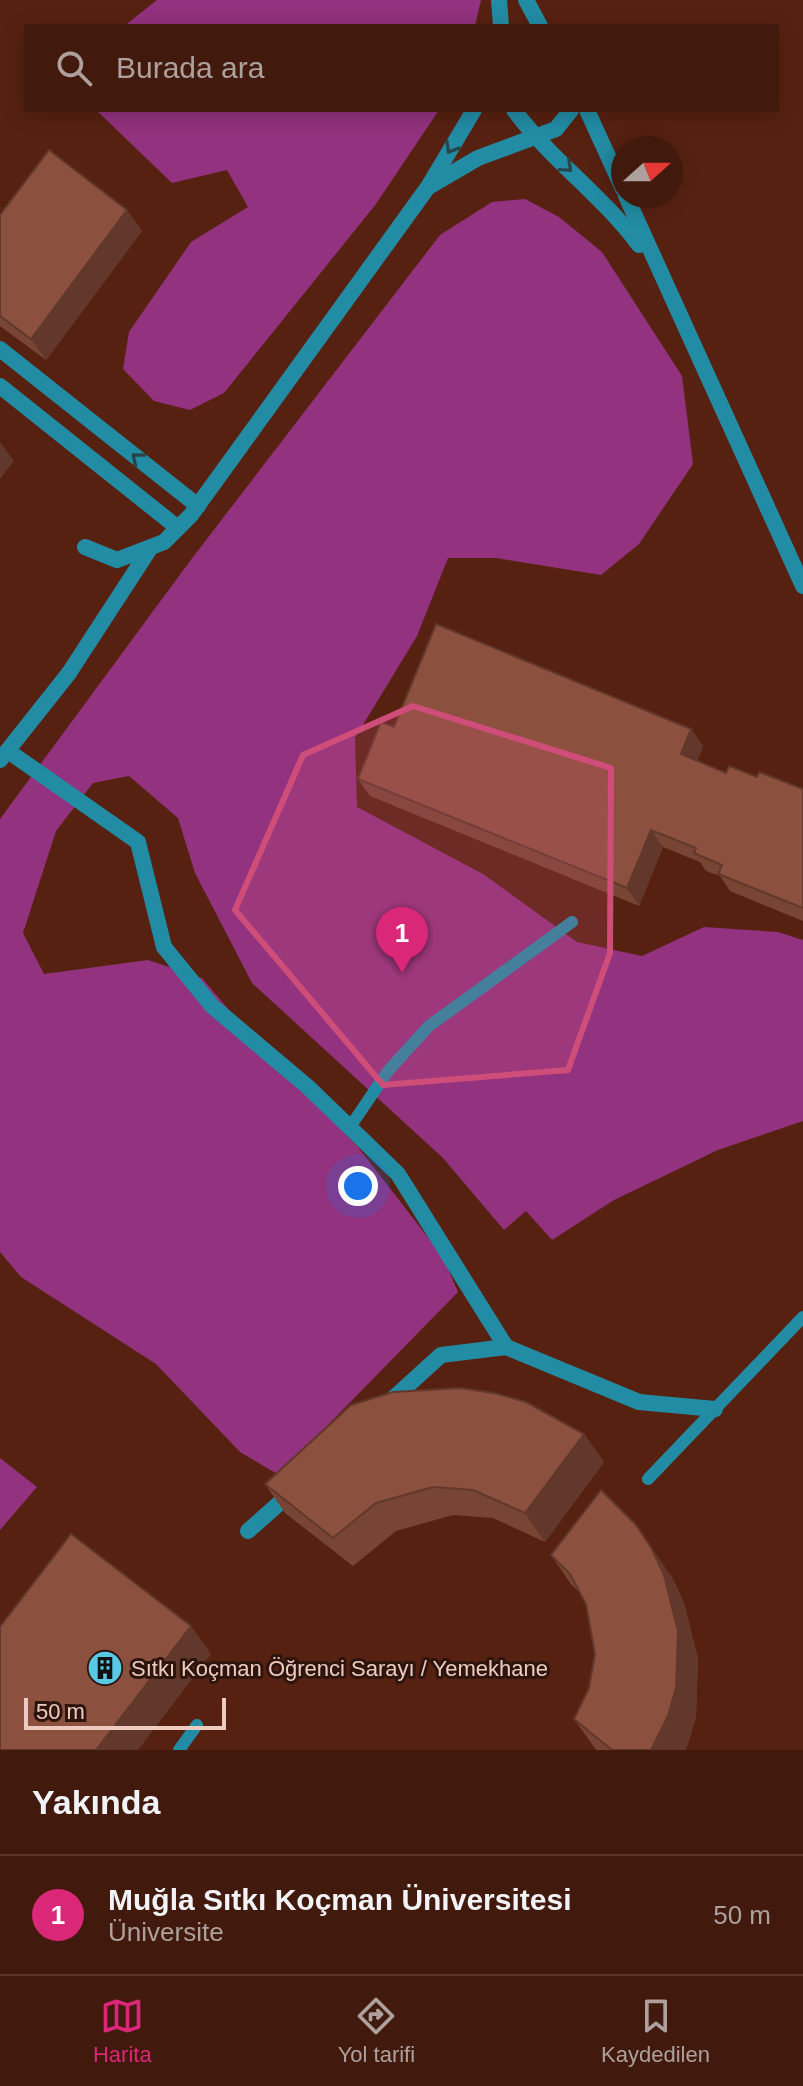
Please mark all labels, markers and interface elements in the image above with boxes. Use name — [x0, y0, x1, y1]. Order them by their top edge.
search box — [24, 24, 779, 112]
icon: search — [52, 46, 96, 90]
text: Burada ara — [116, 51, 264, 84]
north arrow — [611, 136, 683, 208]
one-way arrow — [445, 140, 460, 154]
one-way arrow — [557, 157, 572, 172]
one-way arrow — [131, 453, 146, 467]
pin: 1 — [376, 907, 428, 973]
your location — [338, 1166, 378, 1206]
building icon: Sıtkı Koçman Öğrenci Sarayı / Yemekhane — [86, 1649, 124, 1687]
place label: Sıtkı Koçman Öğrenci Sarayı / Yemekhane — [131, 1656, 548, 1681]
scale bar — [24, 1694, 226, 1730]
text: 50 m — [36, 1699, 85, 1724]
text: Yakında — [32, 1783, 161, 1821]
text: Muğla Sıtkı Koçman Üniversitesi — [108, 1883, 571, 1916]
text: 1 — [51, 1900, 65, 1930]
text: 50 m — [713, 1900, 771, 1930]
text: Üniversite — [108, 1917, 224, 1947]
tab: Harita — [93, 1994, 152, 2068]
tab: Yol tarifi — [338, 1994, 415, 2068]
tab: Kaydedilen — [601, 1994, 710, 2068]

